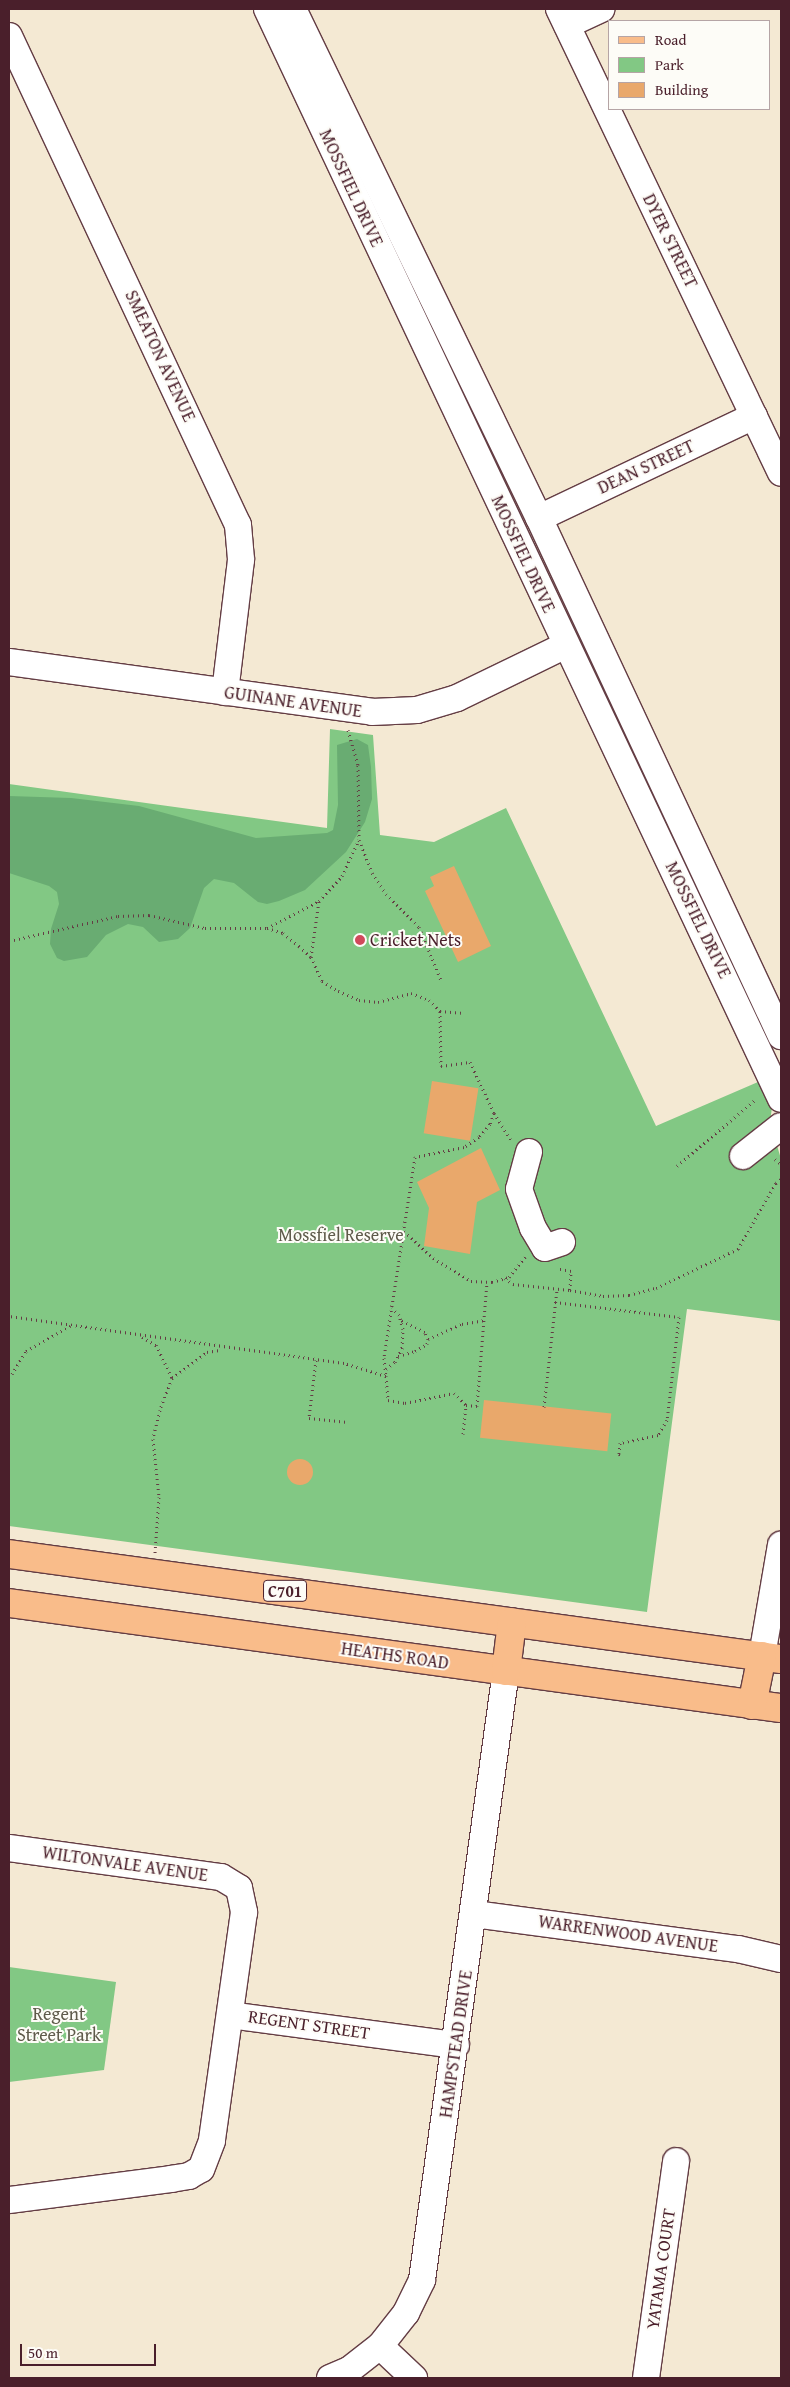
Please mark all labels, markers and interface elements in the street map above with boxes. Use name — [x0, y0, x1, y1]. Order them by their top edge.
legend — [608, 20, 770, 110]
text: Road — [655, 29, 686, 50]
text: Park — [655, 54, 684, 75]
text: Building — [655, 79, 708, 100]
street label: MOSSFIEL DRIVE — [314, 126, 388, 250]
street label: DYER STREET — [638, 190, 702, 292]
street label: SMEATON AVENUE — [120, 287, 200, 425]
street label: DEAN STREET — [594, 435, 698, 499]
street label: MOSSFIEL DRIVE — [486, 492, 560, 616]
street label: GUINANE AVENUE — [223, 682, 363, 722]
street label: MOSSFIEL DRIVE — [660, 858, 736, 982]
place label: Cricket Nets — [370, 929, 461, 951]
marker: Cricket Nets — [354, 934, 366, 946]
park label: Mossfiel Reserve — [278, 1224, 404, 1246]
road number: C701 — [262, 1578, 308, 1604]
street label: HEATHS ROAD — [340, 1638, 450, 1674]
street label: WILTONVALE AVENUE — [41, 1842, 209, 1886]
street label: WARRENWOOD AVENUE — [537, 1911, 719, 1957]
street label: HAMPSTEAD DRIVE — [435, 1969, 477, 2119]
park label: Regent Street Park — [17, 2004, 101, 2046]
street label: REGENT STREET — [247, 2006, 371, 2044]
street label: YATAMA COURT — [642, 2207, 680, 2331]
scale bar — [22, 2334, 159, 2366]
text: 50 m — [28, 2342, 58, 2363]

